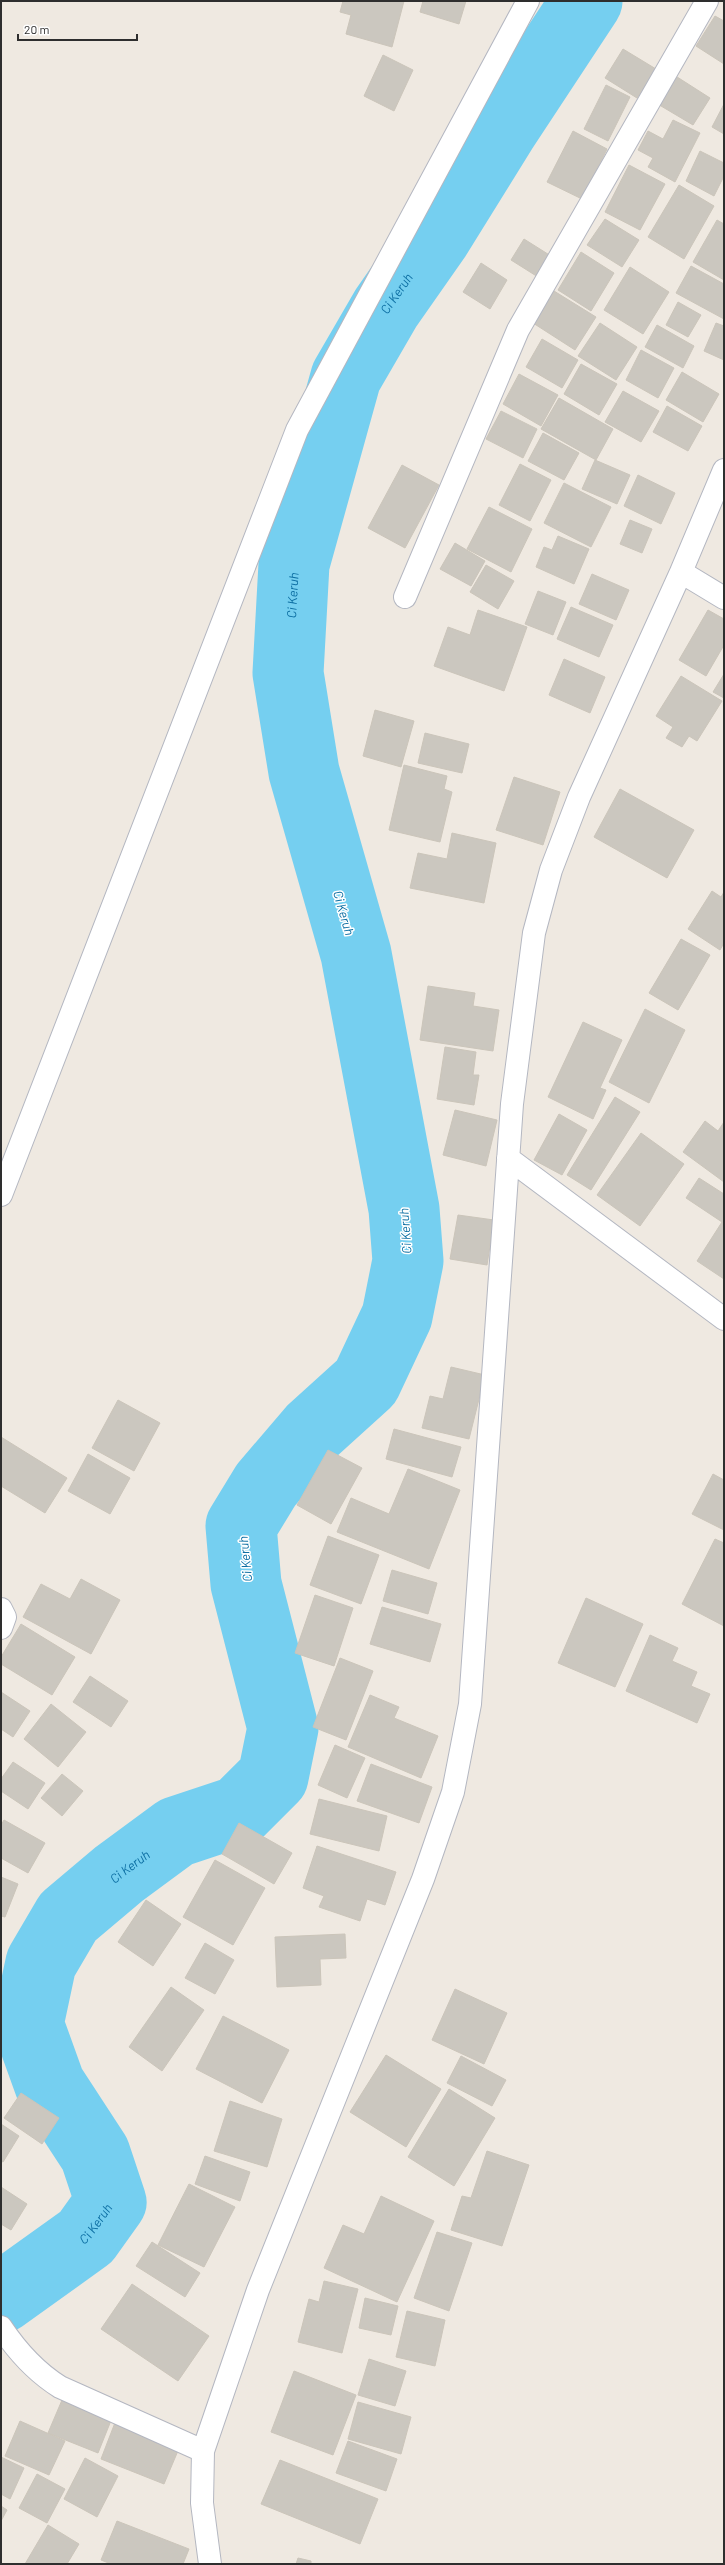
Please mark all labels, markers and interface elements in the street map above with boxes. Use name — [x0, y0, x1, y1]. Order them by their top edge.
scale bar — [18, 16, 137, 42]
text: 20 m — [24, 22, 50, 36]
water label: Ci Keruh — [377, 270, 416, 316]
water label: Ci Keruh — [283, 572, 302, 619]
water label: Ci Keruh — [330, 889, 358, 937]
water label: Ci Keruh — [395, 1207, 415, 1254]
water label: Ci Keruh — [235, 1535, 255, 1583]
water label: Ci Keruh — [106, 1846, 153, 1886]
water label: Ci Keruh — [76, 2200, 115, 2247]

